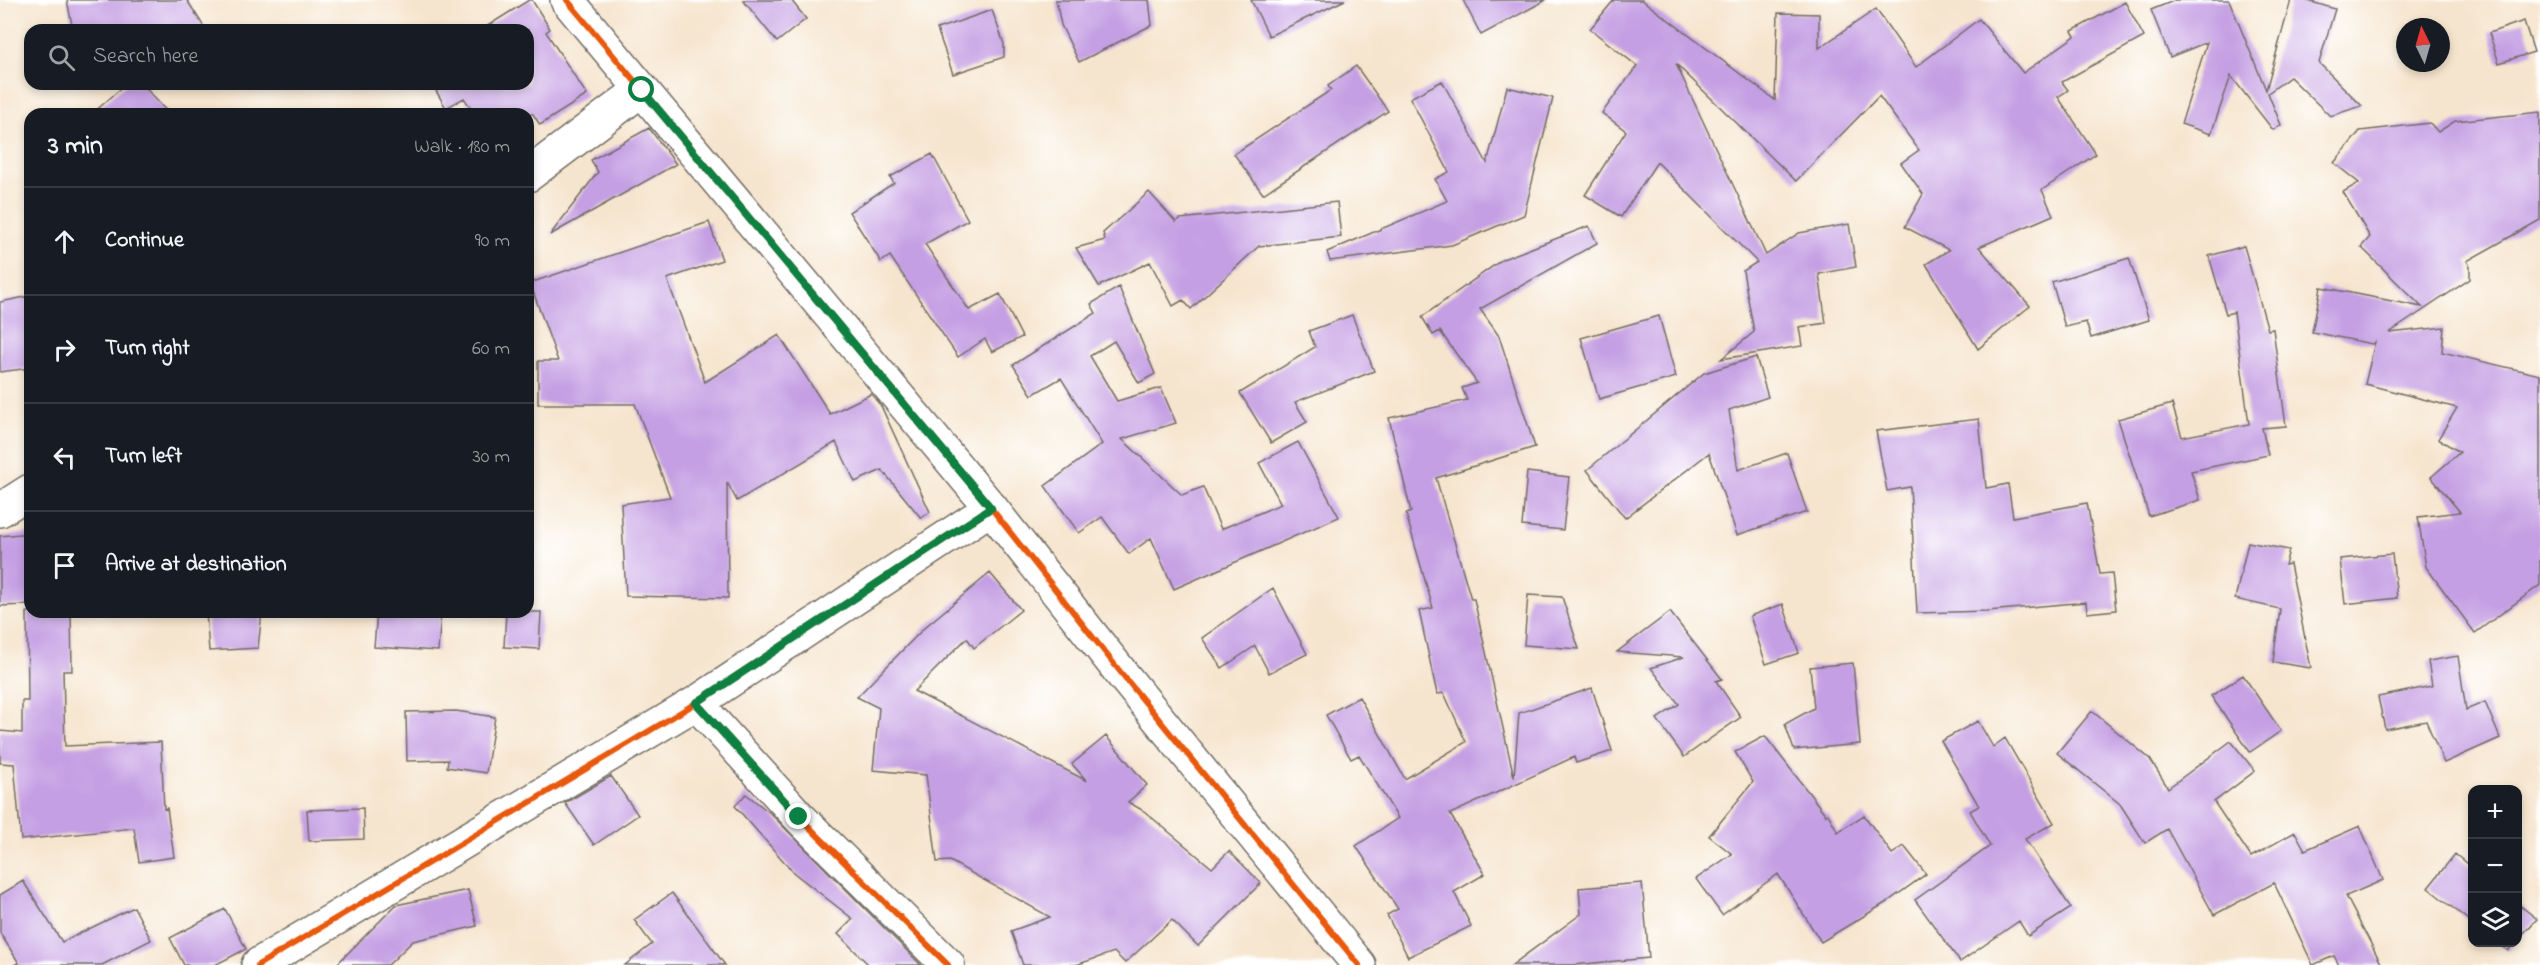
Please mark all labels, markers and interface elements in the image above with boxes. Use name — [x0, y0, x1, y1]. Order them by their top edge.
north arrow — [2396, 18, 2450, 72]
search box — [24, 24, 534, 90]
icon: search — [45, 41, 78, 74]
text: Search here — [93, 41, 198, 73]
route start — [628, 76, 654, 102]
text: 3 min — [48, 128, 103, 166]
text: Walk · 180 m — [414, 133, 510, 162]
icon: ahead — [48, 225, 81, 258]
text: Continue — [105, 225, 184, 257]
text: 90 m — [475, 227, 510, 256]
icon: right — [48, 333, 81, 366]
text: Turn right — [105, 333, 190, 365]
text: 60 m — [472, 335, 510, 364]
icon: left — [48, 441, 81, 474]
text: Turn left — [105, 441, 182, 473]
text: 30 m — [473, 443, 510, 472]
icon: arrive — [48, 549, 81, 582]
text: Arrive at destination — [105, 549, 287, 581]
map controls — [2468, 785, 2522, 947]
button: + — [2468, 785, 2522, 839]
route end — [785, 803, 811, 829]
button: − — [2468, 839, 2522, 893]
button: layers — [2468, 893, 2522, 947]

